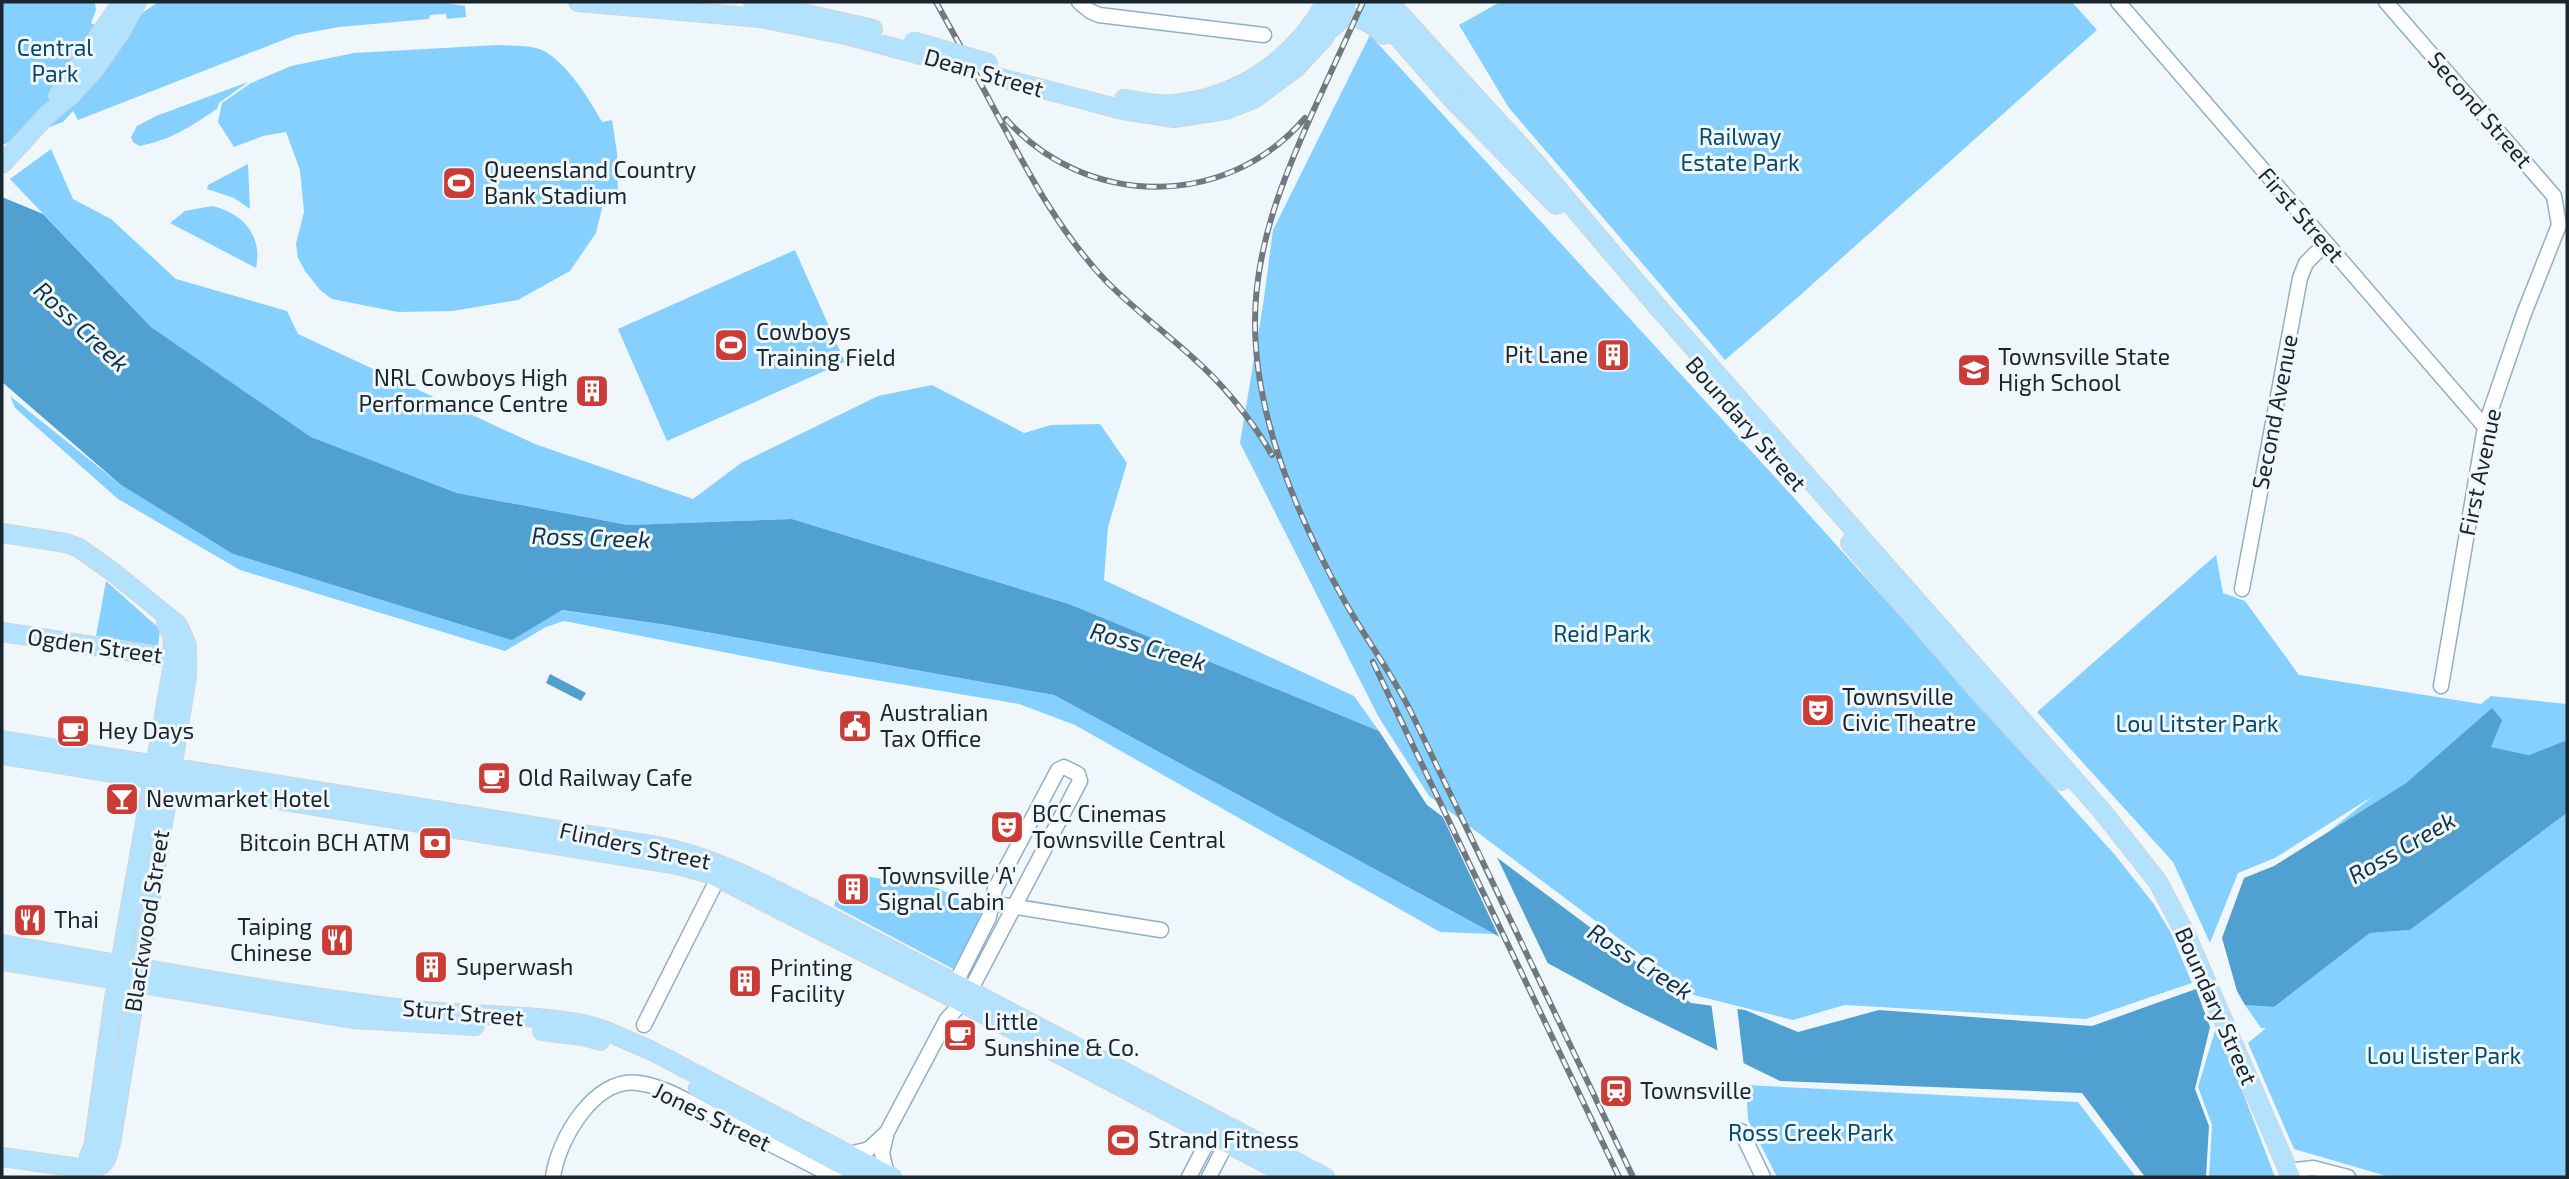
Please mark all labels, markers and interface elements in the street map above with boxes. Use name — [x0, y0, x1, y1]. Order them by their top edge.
park label: Central Park — [17, 33, 93, 87]
street label: Dean Street — [921, 42, 1047, 102]
street label: Second Street — [2423, 45, 2539, 173]
park label: Railway Estate Park — [1680, 122, 1800, 176]
place label: Queensland Country Bank Stadium — [484, 155, 696, 209]
street label: First Street — [2253, 161, 2351, 268]
sports icon: Queensland Country Bank Stadium — [440, 164, 478, 202]
water label: Ross Creek — [29, 275, 135, 377]
place label: Cowboys Training Field — [756, 317, 896, 371]
sports icon: Cowboys Training Field — [712, 326, 750, 364]
street label: Second Avenue — [2245, 332, 2303, 492]
building icon: Pit Lane — [1594, 336, 1632, 374]
place label: Pit Lane — [1505, 340, 1588, 368]
place label: Townsville State High School — [1998, 342, 2170, 396]
street label: Boundary Street — [1681, 350, 1813, 497]
school or university icon: Townsville State High School — [1955, 351, 1993, 389]
place label: NRL Cowboys High Performance Centre — [359, 363, 568, 417]
building icon: NRL Cowboys High Performance Centre — [573, 372, 611, 410]
street label: First Avenue — [2452, 406, 2506, 538]
water label: Ross Creek — [531, 520, 651, 553]
water label: Ross Creek — [1087, 615, 1210, 676]
park label: Reid Park — [1553, 619, 1651, 647]
street label: Ogden Street — [26, 622, 165, 668]
place label: Townsville Civic Theatre — [1842, 682, 1976, 736]
theatre icon: Townsville Civic Theatre — [1799, 691, 1837, 729]
place label: Australian Tax Office — [880, 698, 988, 752]
public building icon: Australian Tax Office — [836, 707, 874, 745]
park label: Lou Litster Park — [2115, 709, 2279, 737]
cafe icon: Hey Days — [54, 712, 92, 750]
place label: Hey Days — [98, 716, 194, 744]
cafe icon: Old Railway Cafe — [475, 759, 513, 797]
place label: Old Railway Cafe — [518, 763, 693, 791]
bar icon: Newmarket Hotel — [103, 780, 141, 818]
place label: Newmarket Hotel — [146, 784, 330, 812]
place label: BCC Cinemas Townsville Central — [1032, 799, 1225, 853]
water label: Ross Creek — [2342, 804, 2460, 889]
theatre icon: BCC Cinemas Townsville Central — [988, 808, 1026, 846]
street label: Flinders Street — [557, 815, 714, 875]
bank icon: Bitcoin BCH ATM — [416, 824, 454, 862]
street label: Blackwood Street — [118, 828, 174, 1014]
place label: Bitcoin BCH ATM — [239, 828, 410, 856]
place label: Townsville 'A' Signal Cabin — [878, 861, 1017, 915]
building icon: Townsville 'A' Signal Cabin — [834, 870, 872, 908]
restaurant icon: Thai — [11, 901, 49, 939]
place label: Thai — [54, 905, 99, 933]
place label: Taiping Chinese — [230, 912, 312, 966]
water label: Ross Creek — [1583, 916, 1699, 1005]
restaurant icon: Taiping Chinese — [318, 921, 356, 959]
street label: Boundary Street — [2170, 922, 2264, 1089]
building icon: Superwash — [412, 948, 450, 986]
place label: Superwash — [456, 952, 573, 980]
place label: Printing Facility — [770, 953, 853, 1007]
building icon: Printing Facility — [726, 962, 764, 1000]
street label: Sturt Street — [401, 993, 525, 1031]
place label: Little Sunshine & Co. — [984, 1007, 1139, 1061]
cafe icon: Little Sunshine & Co. — [941, 1016, 979, 1054]
park label: Lou Lister Park — [2367, 1041, 2521, 1069]
station icon: Townsville — [1597, 1072, 1635, 1110]
street label: Jones Street — [649, 1076, 776, 1157]
place label: Townsville — [1640, 1076, 1752, 1104]
park label: Ross Creek Park — [1728, 1118, 1894, 1146]
sports icon: Strand Fitness — [1104, 1121, 1142, 1159]
place label: Strand Fitness — [1148, 1125, 1299, 1153]

